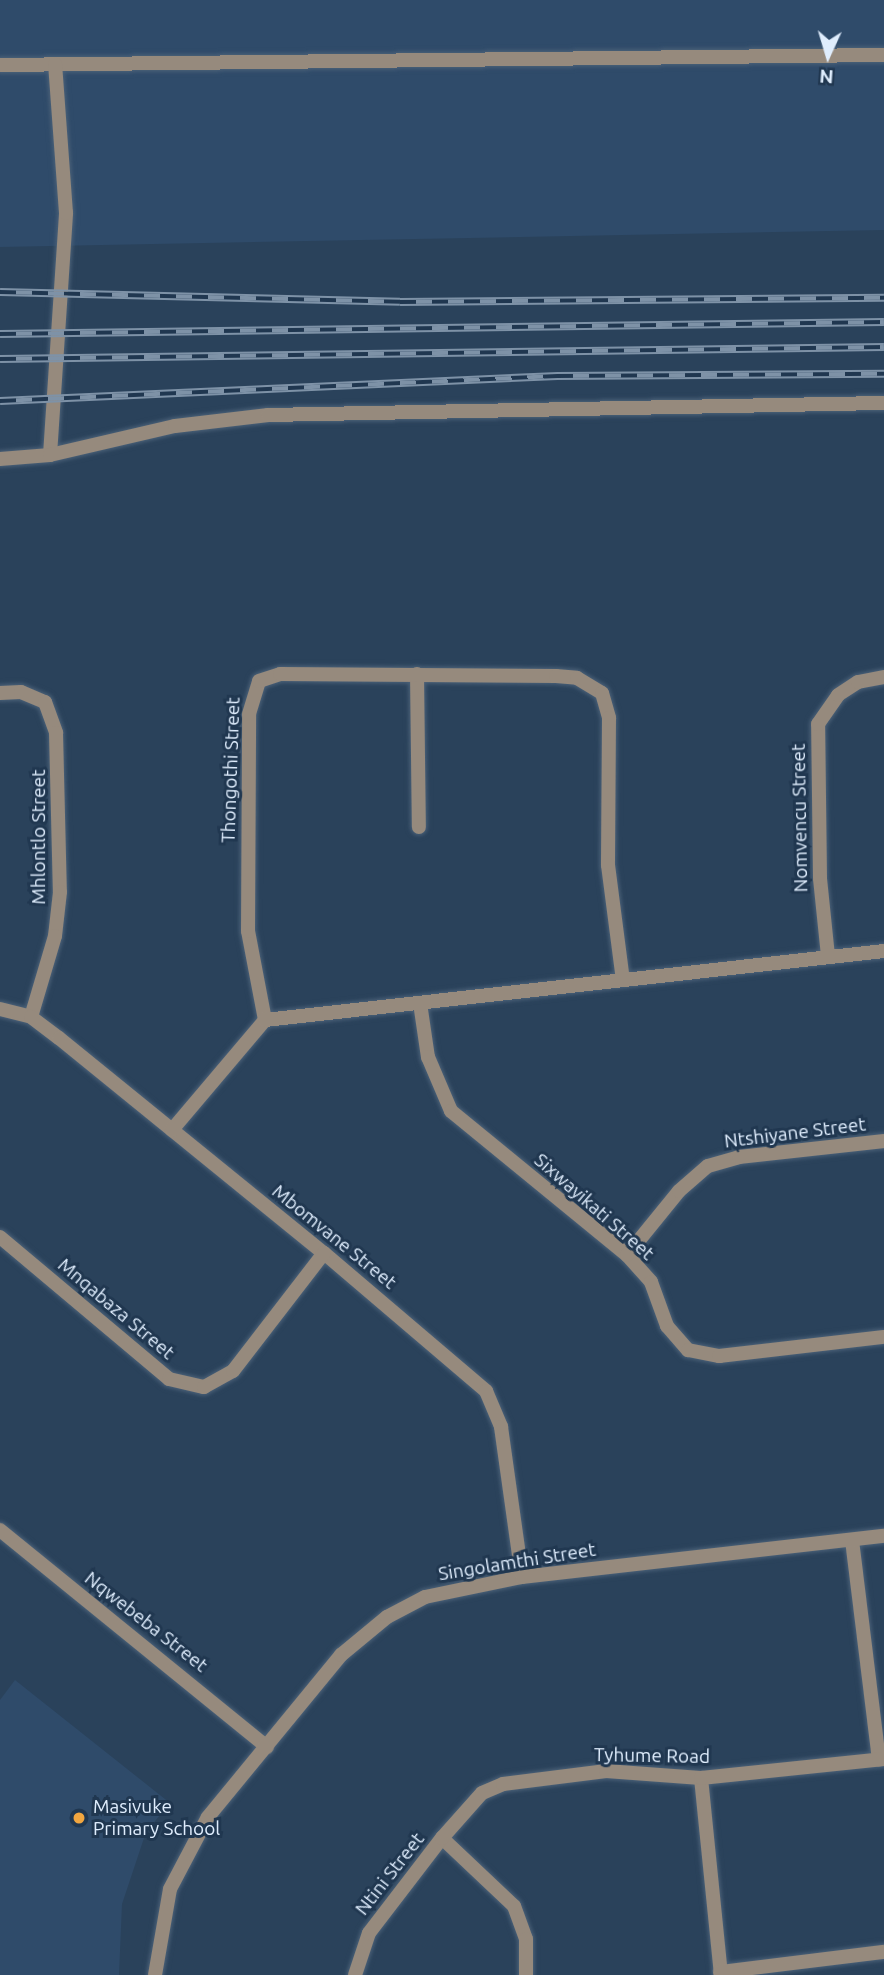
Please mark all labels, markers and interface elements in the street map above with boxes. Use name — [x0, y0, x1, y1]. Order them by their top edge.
north arrow — [793, 21, 863, 91]
text: N — [819, 65, 834, 88]
street label: Thongothi Street — [217, 697, 245, 843]
street label: Nomvencu Street — [787, 743, 813, 893]
street label: Mhlontlo Street — [28, 769, 50, 905]
street label: Ntshiyane Street — [723, 1113, 867, 1153]
street label: Sixwayikati Street — [529, 1149, 659, 1265]
street label: Mbomvane Street — [267, 1180, 401, 1294]
street label: Mnqabaza Street — [53, 1254, 179, 1364]
street label: Singolamthi Street — [437, 1538, 597, 1586]
street label: Nqwebeba Street — [80, 1567, 212, 1677]
street label: Tyhume Road — [594, 1744, 710, 1768]
place label: Masivuke Primary School — [93, 1796, 220, 1840]
marker: Masivuke Primary School — [71, 1810, 87, 1826]
street label: Ntini Street — [351, 1828, 429, 1920]

